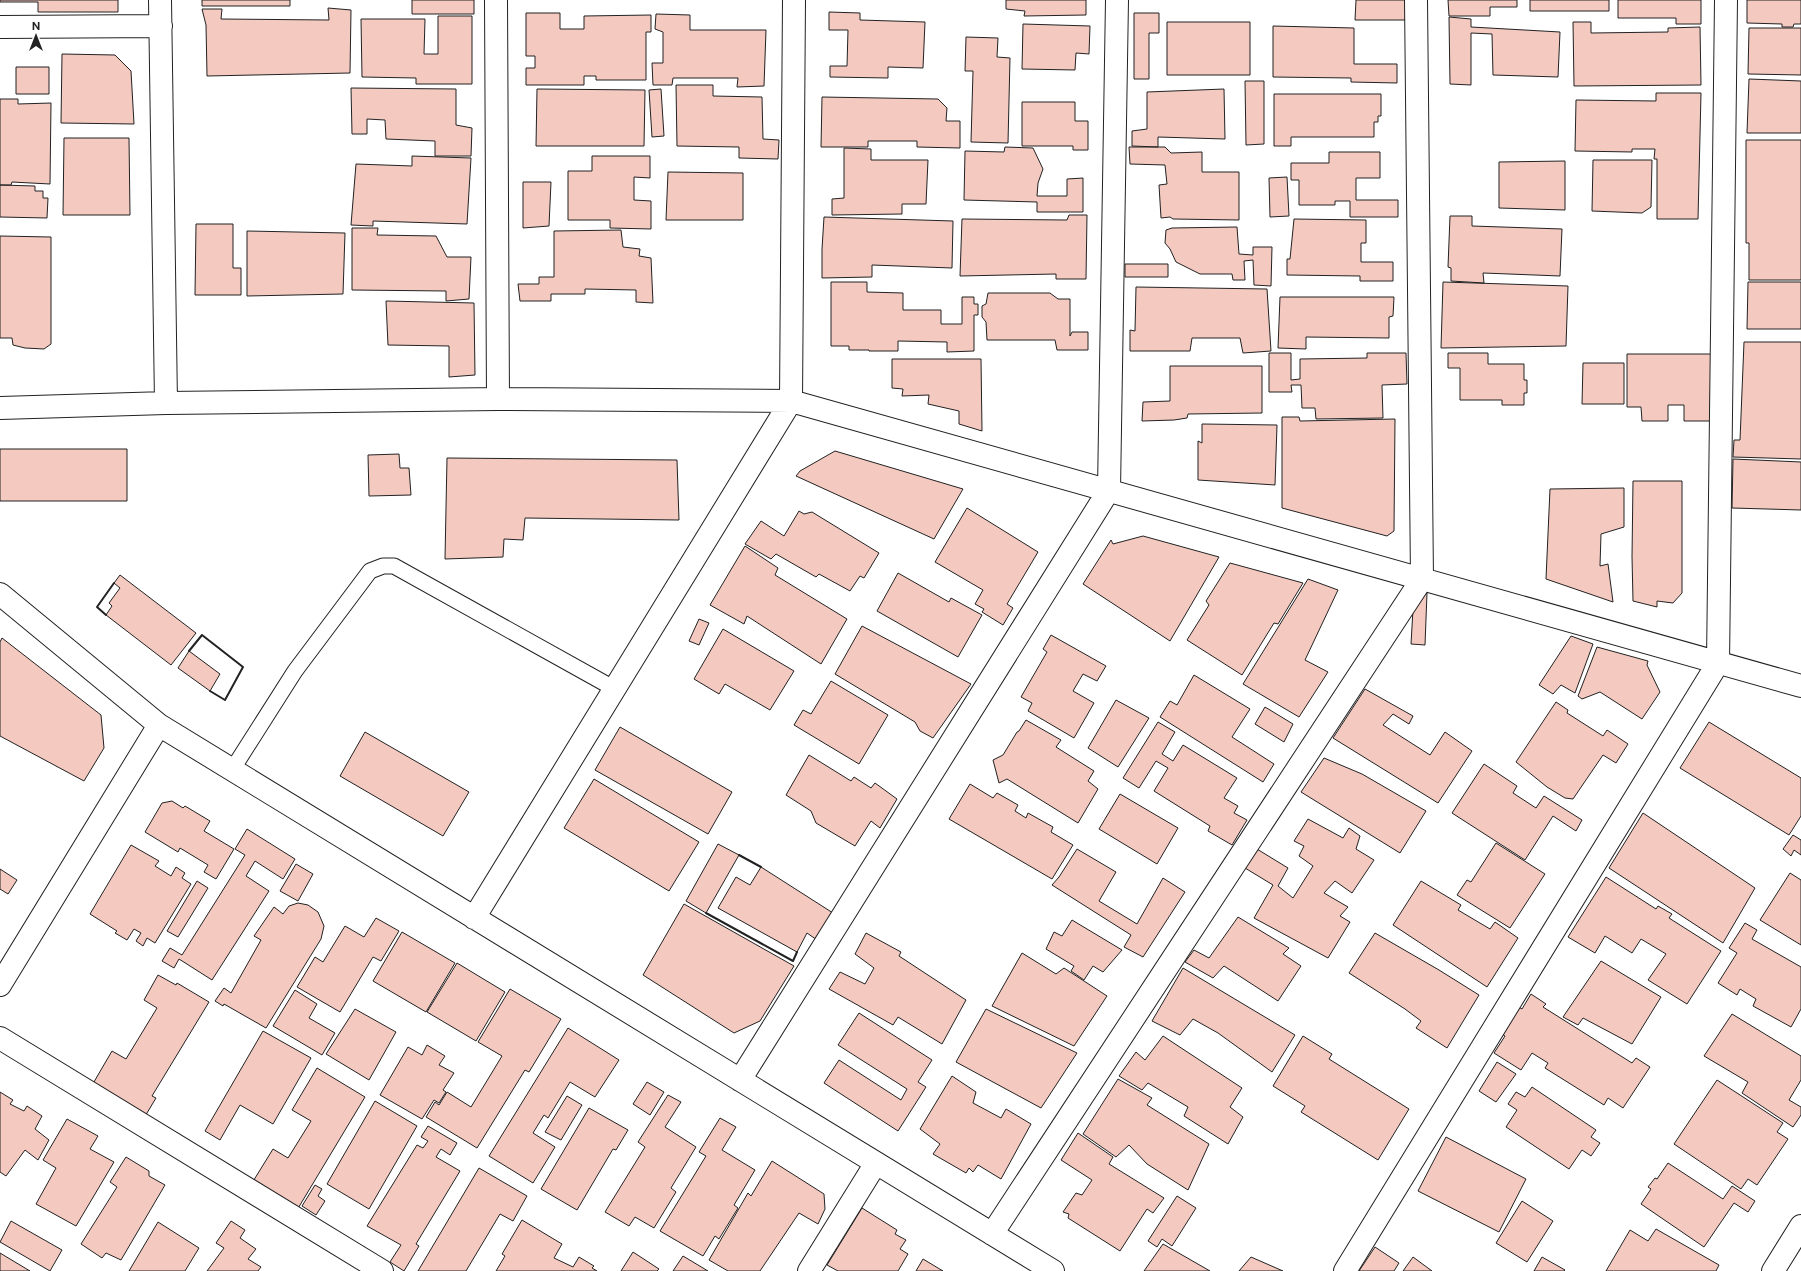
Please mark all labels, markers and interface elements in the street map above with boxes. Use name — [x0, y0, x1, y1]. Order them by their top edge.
north arrow — [16, 16, 56, 56]
text: N — [32, 20, 40, 32]

